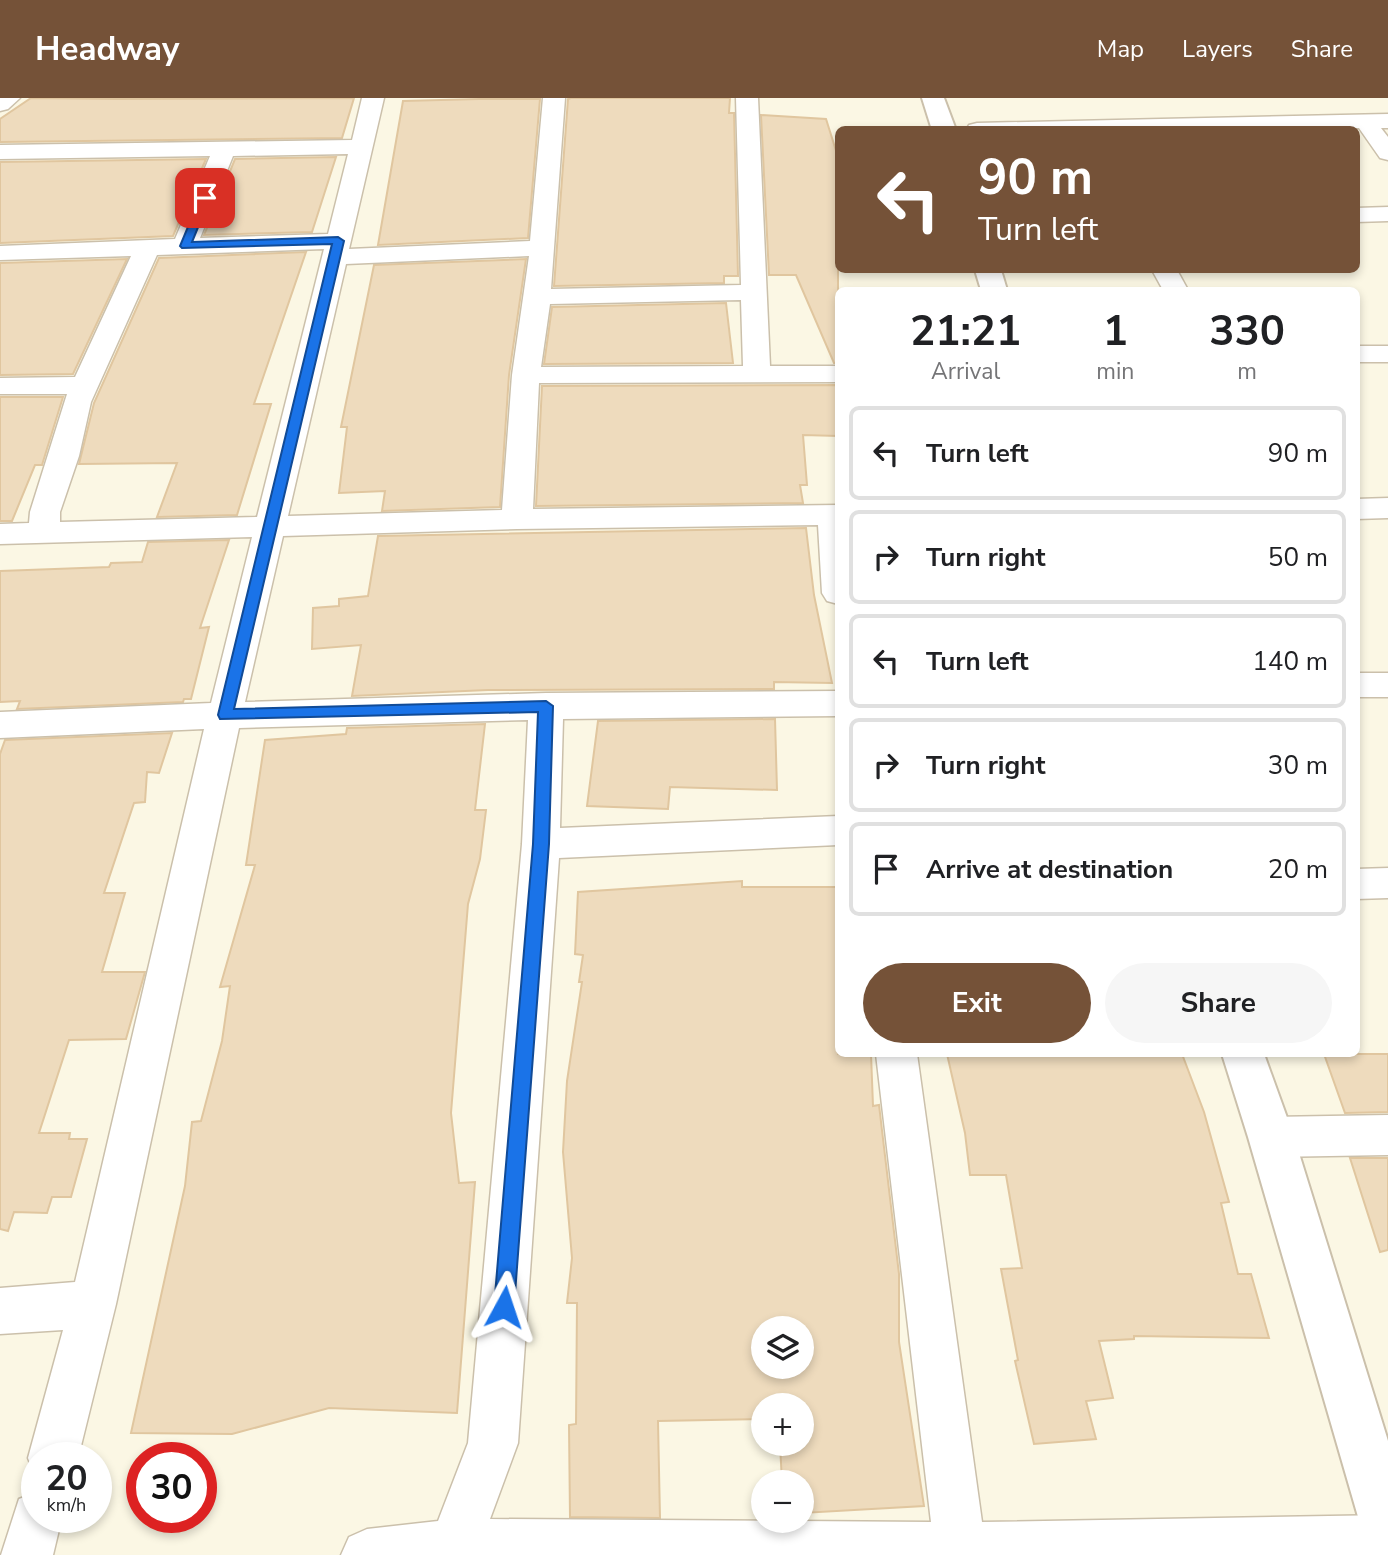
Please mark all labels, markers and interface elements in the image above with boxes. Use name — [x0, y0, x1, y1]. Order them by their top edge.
text: Headway — [35, 27, 179, 72]
text: Map — [1097, 33, 1144, 65]
text: Layers — [1182, 33, 1253, 65]
text: Share — [1291, 33, 1353, 65]
text: 90 m — [978, 144, 1093, 211]
icon: left — [863, 154, 954, 245]
pin — [175, 168, 235, 228]
icon: arrive — [186, 179, 224, 217]
text: Turn left — [978, 208, 1098, 251]
text: 21:21 — [910, 303, 1021, 360]
text: 1 — [1103, 303, 1128, 360]
text: 330 — [1209, 303, 1285, 360]
text: Arrival — [931, 356, 1000, 387]
text: min — [1096, 356, 1134, 387]
text: m — [1237, 356, 1257, 387]
icon: left — [867, 434, 905, 472]
text: Turn left — [926, 436, 1029, 471]
text: 90 m — [1268, 436, 1328, 471]
icon: right — [867, 538, 905, 576]
text: Turn right — [926, 540, 1045, 575]
text: 50 m — [1268, 540, 1328, 575]
icon: left — [867, 642, 905, 680]
text: Turn left — [926, 644, 1029, 679]
text: 140 m — [1252, 644, 1328, 679]
icon: right — [867, 746, 905, 784]
text: Turn right — [926, 748, 1045, 783]
text: 30 m — [1268, 748, 1328, 783]
icon: arrive — [867, 850, 905, 888]
text: Arrive at destination — [926, 852, 1173, 887]
text: 20 m — [1268, 852, 1328, 887]
button: Exit — [863, 963, 1091, 1043]
button: Share — [1105, 963, 1332, 1043]
position arrow — [467, 1270, 541, 1344]
map controls — [751, 1316, 814, 1533]
button: layers — [751, 1316, 814, 1379]
button: + — [751, 1393, 814, 1456]
speed limit sign: 30 — [126, 1442, 217, 1533]
text: 20 — [45, 1455, 88, 1502]
button: − — [751, 1470, 814, 1533]
text: km/h — [47, 1493, 86, 1517]

